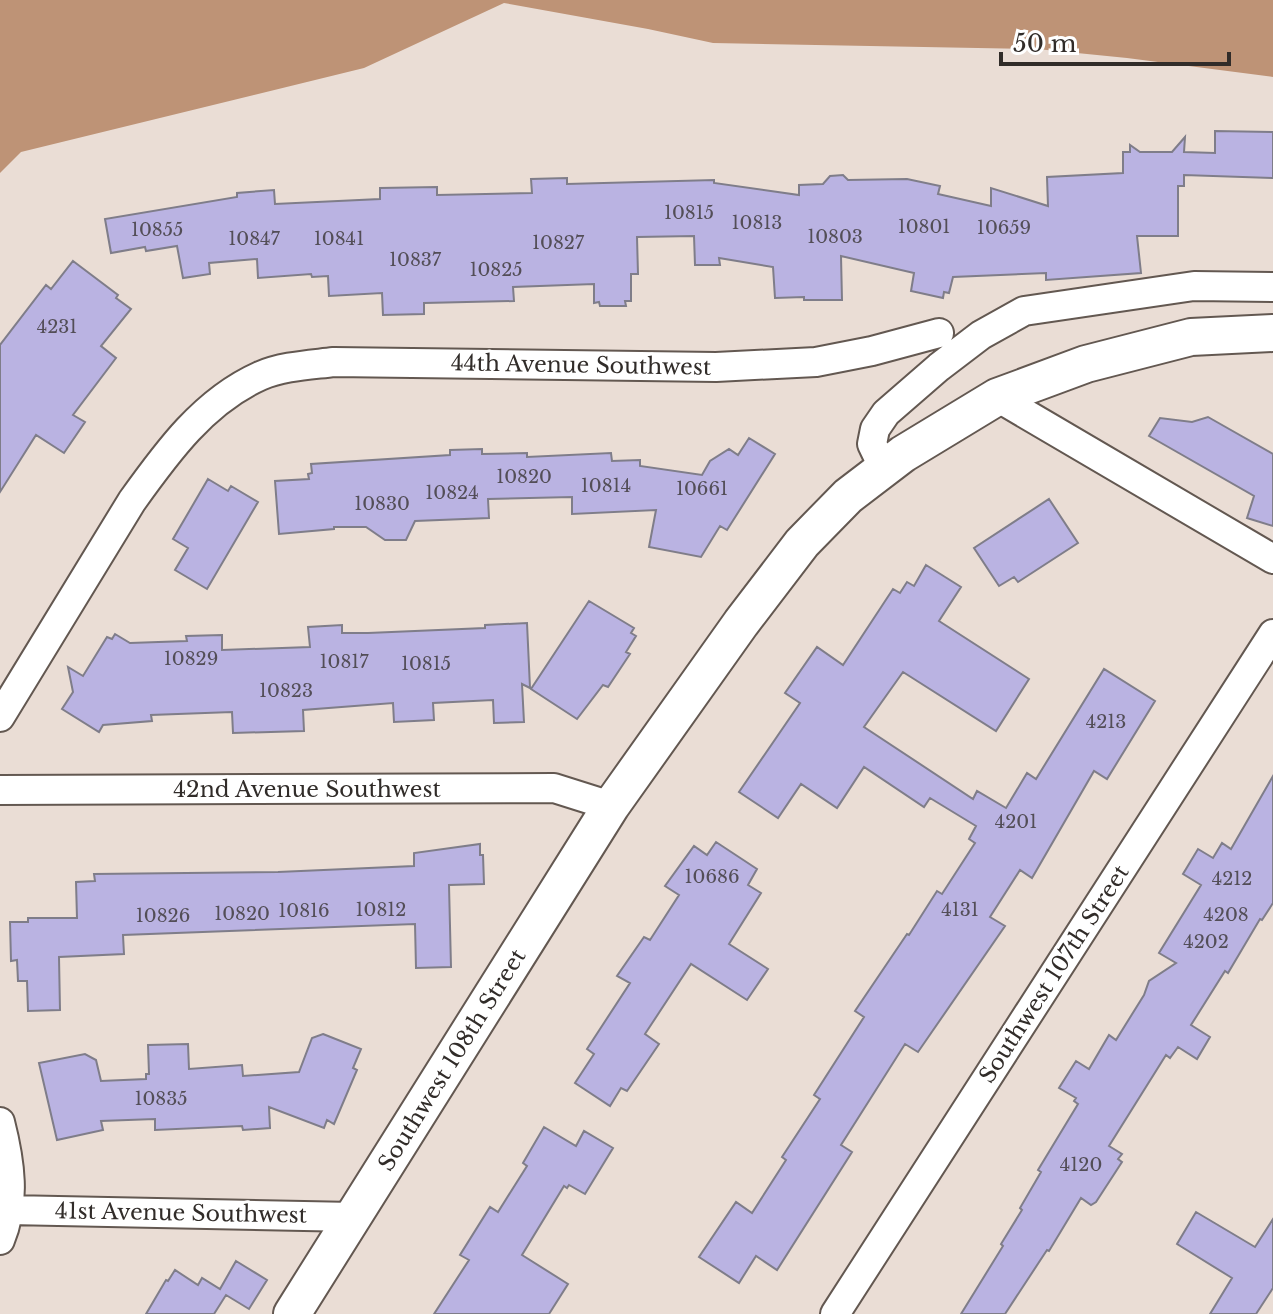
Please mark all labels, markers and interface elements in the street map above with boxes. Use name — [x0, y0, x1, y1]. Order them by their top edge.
scale bar — [1001, 16, 1229, 66]
text: 50 m — [1013, 29, 1077, 58]
house number: 10815 — [664, 202, 714, 224]
house number: 10813 — [732, 212, 782, 234]
house number: 10801 — [898, 216, 950, 238]
house number: 10659 — [977, 217, 1031, 239]
house number: 10855 — [131, 219, 183, 241]
house number: 10803 — [807, 226, 863, 248]
house number: 10847 — [228, 228, 281, 250]
house number: 10841 — [314, 228, 364, 250]
house number: 10827 — [532, 232, 585, 254]
house number: 10837 — [389, 249, 442, 271]
house number: 10825 — [469, 259, 523, 281]
house number: 4231 — [37, 316, 77, 338]
street label: 44th Avenue Southwest — [451, 349, 712, 381]
house number: 10820 — [496, 466, 552, 488]
house number: 10814 — [581, 475, 631, 497]
house number: 10661 — [676, 478, 728, 500]
house number: 10824 — [425, 482, 479, 504]
house number: 10830 — [354, 493, 410, 515]
house number: 10829 — [164, 648, 218, 670]
house number: 10817 — [320, 651, 369, 673]
house number: 10815 — [401, 653, 451, 675]
house number: 10823 — [259, 680, 313, 702]
house number: 4213 — [1086, 711, 1126, 733]
street label: 42nd Avenue Southwest — [173, 776, 441, 803]
house number: 4201 — [995, 811, 1037, 833]
street label: Southwest 107th Street — [973, 859, 1135, 1088]
house number: 10686 — [685, 866, 739, 888]
house number: 4212 — [1212, 868, 1252, 890]
house number: 10812 — [356, 899, 406, 921]
house number: 4131 — [941, 899, 979, 921]
house number: 10816 — [278, 900, 330, 922]
house number: 10820 — [214, 903, 270, 925]
house number: 4208 — [1203, 904, 1249, 926]
house number: 10826 — [136, 905, 190, 927]
house number: 4202 — [1183, 931, 1229, 953]
street label: Southwest 108th Street — [373, 943, 532, 1176]
house number: 10835 — [134, 1088, 188, 1110]
house number: 4120 — [1060, 1154, 1102, 1176]
street label: 41st Avenue Southwest — [55, 1197, 308, 1229]

